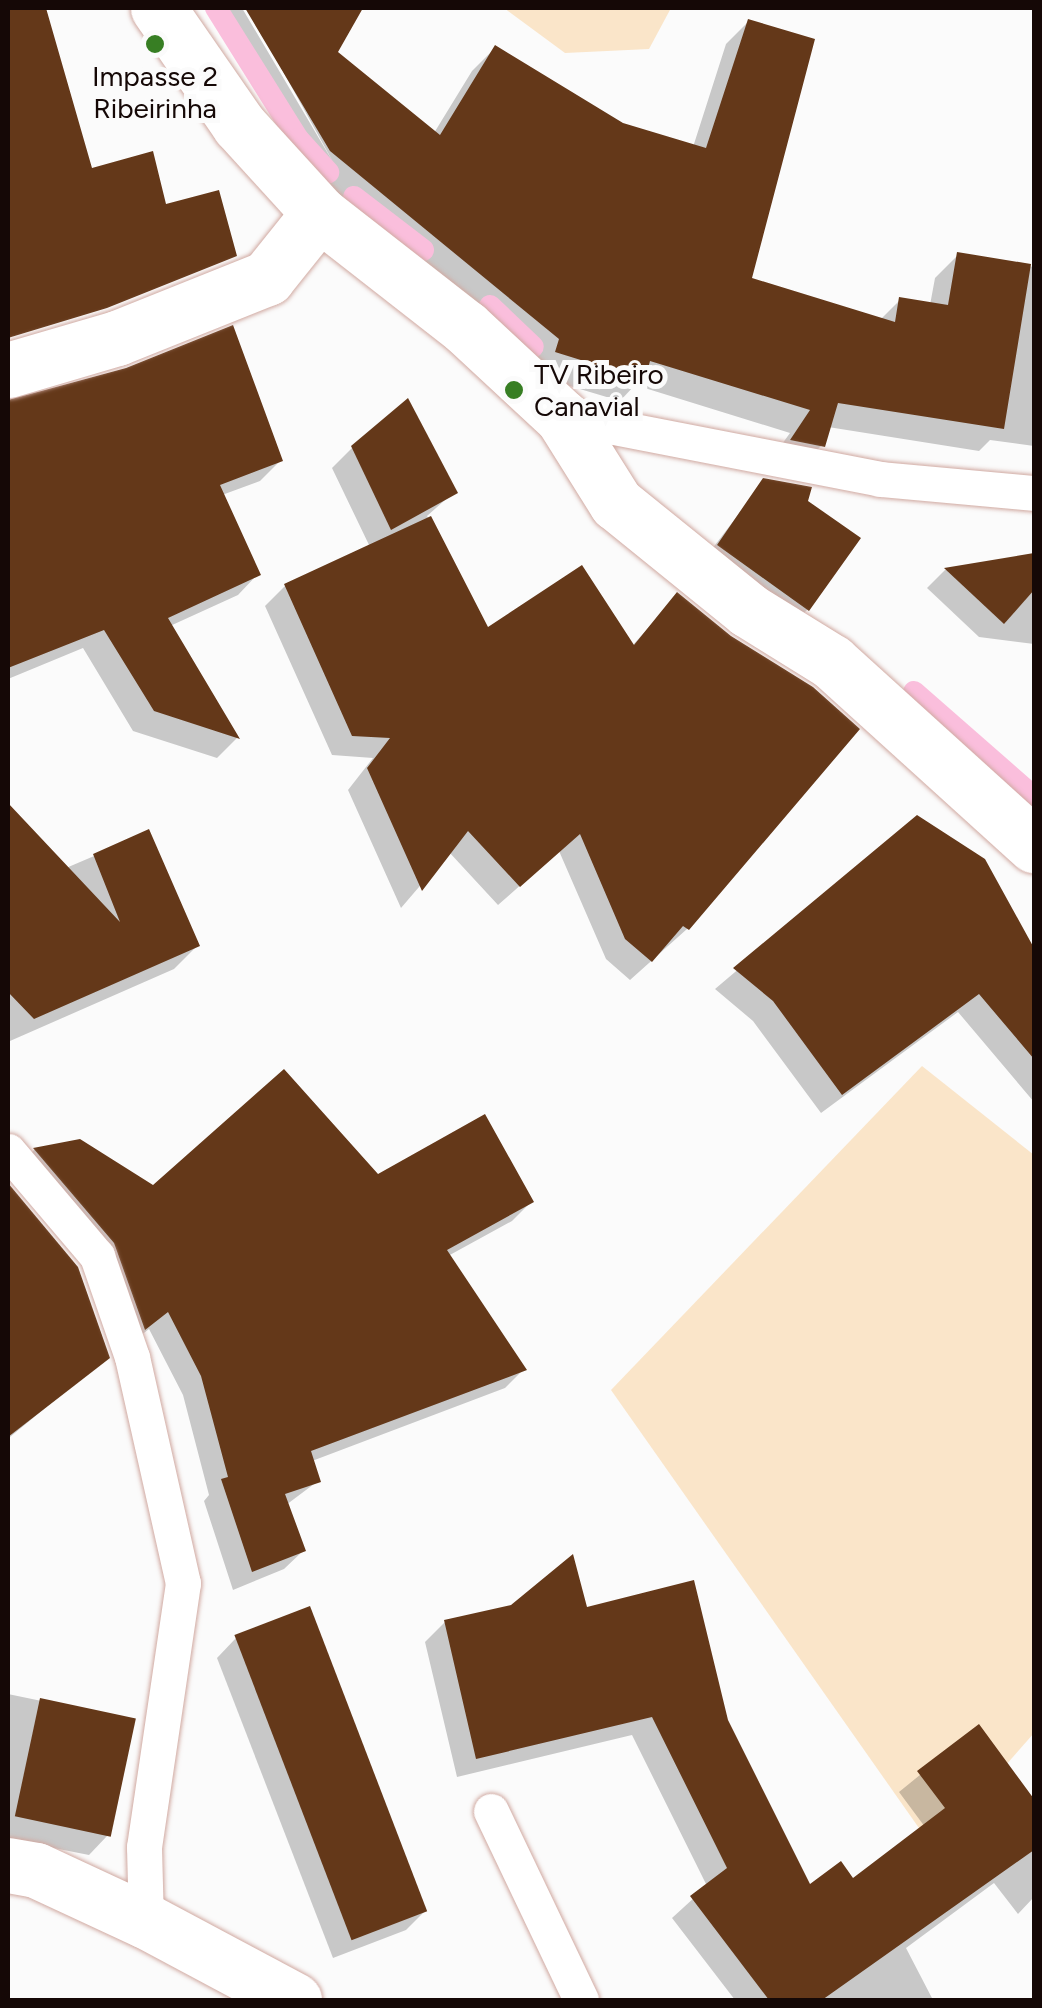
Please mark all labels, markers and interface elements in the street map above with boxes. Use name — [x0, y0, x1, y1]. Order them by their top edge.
marker: Impasse 2 Ribeirinha — [144, 33, 166, 55]
place label: Impasse 2 Ribeirinha — [92, 59, 218, 125]
place label: TV Ribeiro Canavial — [534, 357, 664, 423]
marker: TV Ribeiro Canavial — [503, 379, 525, 401]

